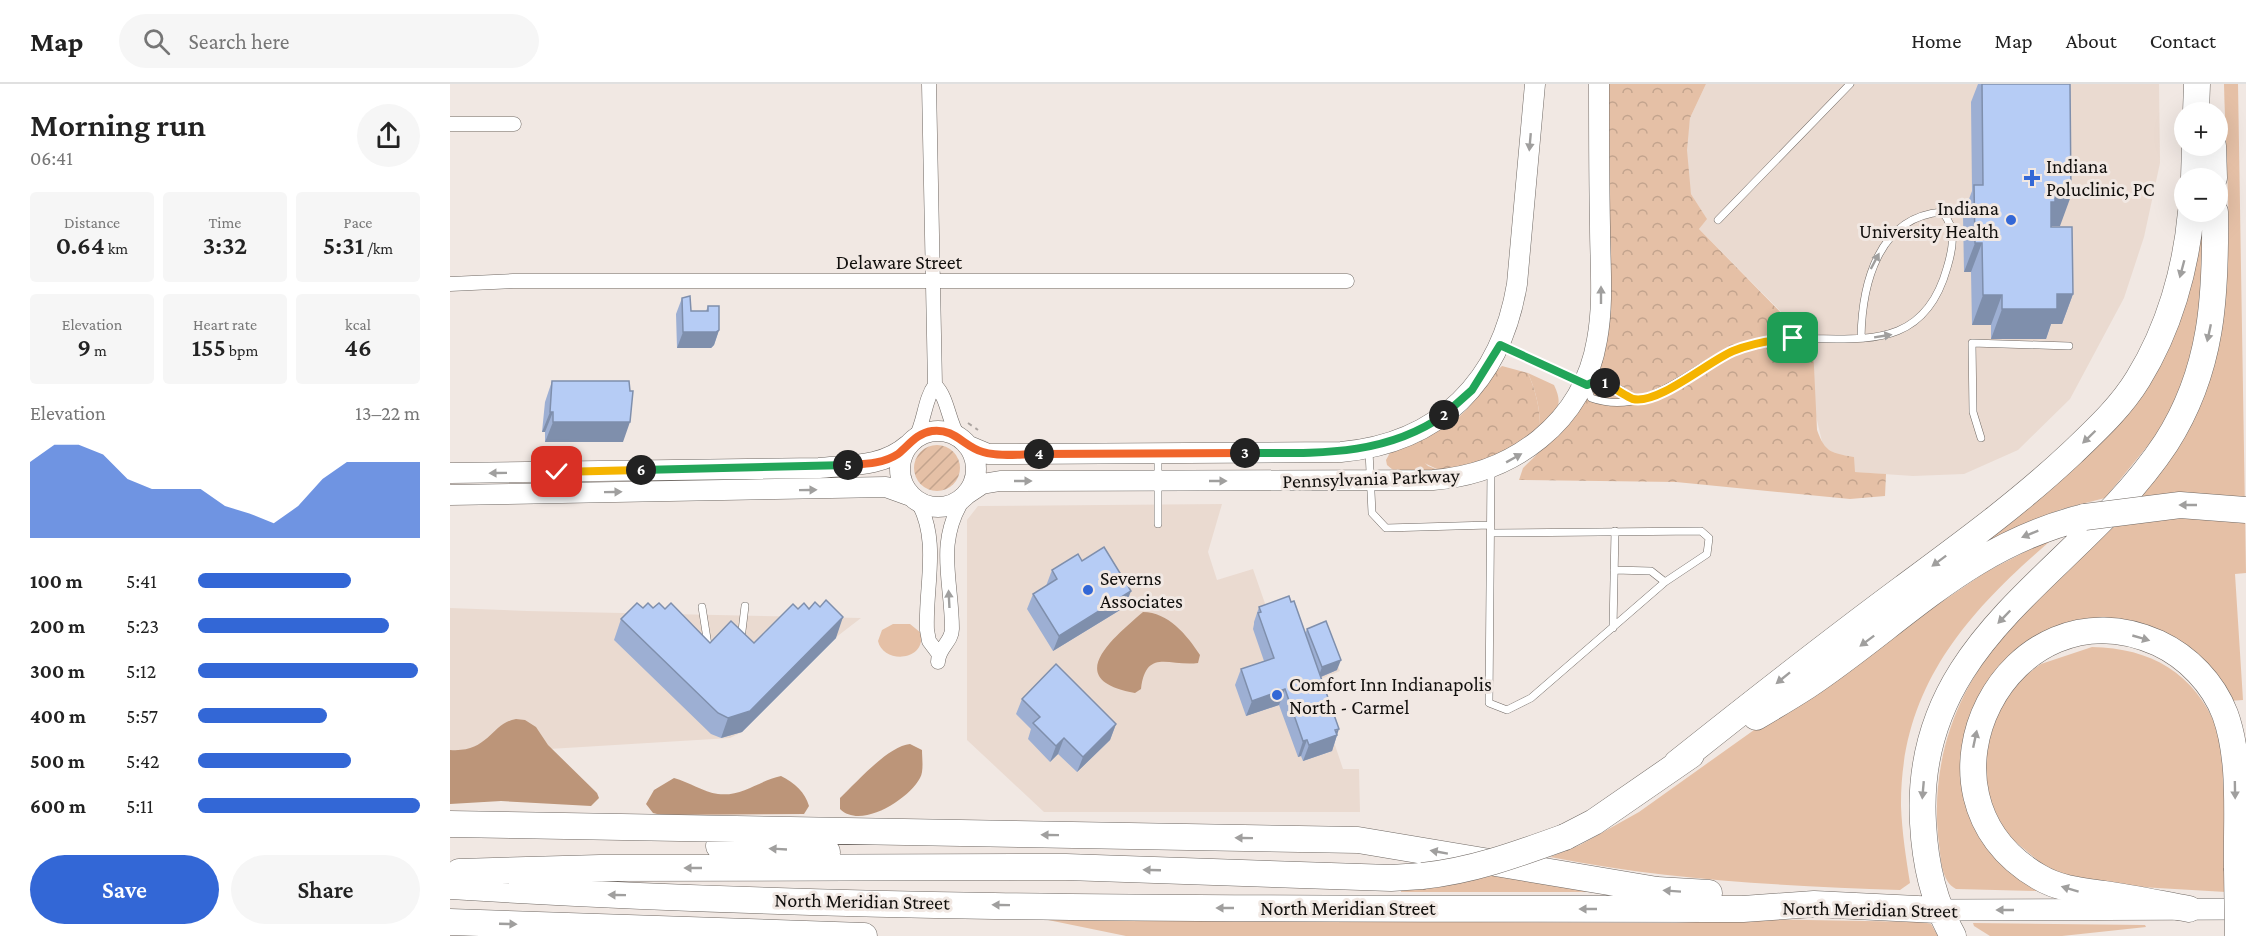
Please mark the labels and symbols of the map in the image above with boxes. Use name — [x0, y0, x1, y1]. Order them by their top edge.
one-way arrow — [1525, 133, 1535, 152]
place label: Indiana Poluclinic, PC — [2046, 155, 2155, 200]
marker: Indiana Poluclinic, PC — [2023, 169, 2041, 187]
place label: Indiana University Health — [1859, 197, 1999, 243]
marker: Indiana University Health — [2004, 213, 2018, 227]
street label: Delaware Street — [836, 251, 963, 273]
one-way arrow — [1870, 252, 1880, 270]
one-way arrow — [2177, 260, 2186, 278]
one-way arrow — [1596, 285, 1606, 304]
pin — [1767, 312, 1818, 363]
one-way arrow — [2204, 323, 2214, 342]
one-way arrow — [1874, 331, 1893, 340]
pin: 1 — [1590, 368, 1620, 398]
pin: 2 — [1429, 400, 1459, 430]
one-way arrow — [2081, 430, 2096, 444]
pin: 3 — [1230, 438, 1260, 468]
pin: 4 — [1024, 439, 1054, 469]
pin — [531, 446, 582, 497]
pin: 5 — [833, 450, 863, 480]
one-way arrow — [1506, 453, 1523, 463]
pin: 6 — [626, 455, 656, 485]
street label: Pennsylvania Parkway — [1282, 464, 1461, 493]
one-way arrow — [489, 468, 508, 477]
one-way arrow — [1013, 476, 1032, 486]
one-way arrow — [1208, 476, 1227, 486]
one-way arrow — [799, 485, 818, 494]
one-way arrow — [604, 487, 623, 497]
one-way arrow — [2178, 500, 2197, 510]
one-way arrow — [2020, 529, 2038, 539]
one-way arrow — [1931, 555, 1946, 567]
place label: Severns Associates — [1100, 567, 1183, 612]
marker: Severns Associates — [1081, 583, 1095, 597]
one-way arrow — [944, 589, 953, 608]
one-way arrow — [1997, 610, 2011, 624]
one-way arrow — [2132, 633, 2150, 643]
one-way arrow — [1860, 635, 1876, 647]
one-way arrow — [1775, 672, 1791, 685]
place label: Comfort Inn Indianapolis North - Carmel — [1289, 673, 1492, 718]
marker: Comfort Inn Indianapolis North - Carmel — [1270, 688, 1284, 702]
one-way arrow — [1971, 730, 1980, 749]
one-way arrow — [1918, 781, 1928, 800]
one-way arrow — [2230, 781, 2240, 800]
one-way arrow — [1040, 830, 1059, 840]
one-way arrow — [1235, 834, 1254, 843]
one-way arrow — [768, 845, 787, 854]
one-way arrow — [1429, 848, 1448, 857]
one-way arrow — [683, 863, 702, 873]
one-way arrow — [1142, 865, 1161, 875]
one-way arrow — [2061, 883, 2079, 893]
one-way arrow — [1663, 886, 1682, 896]
street label: North Meridian Street — [774, 888, 950, 914]
one-way arrow — [608, 891, 627, 900]
street label: North Meridian Street — [1782, 896, 1958, 922]
street label: North Meridian Street — [1260, 897, 1436, 919]
one-way arrow — [992, 900, 1011, 910]
one-way arrow — [1215, 903, 1234, 913]
one-way arrow — [1578, 904, 1597, 913]
one-way arrow — [1995, 905, 2014, 915]
one-way arrow — [499, 920, 518, 929]

